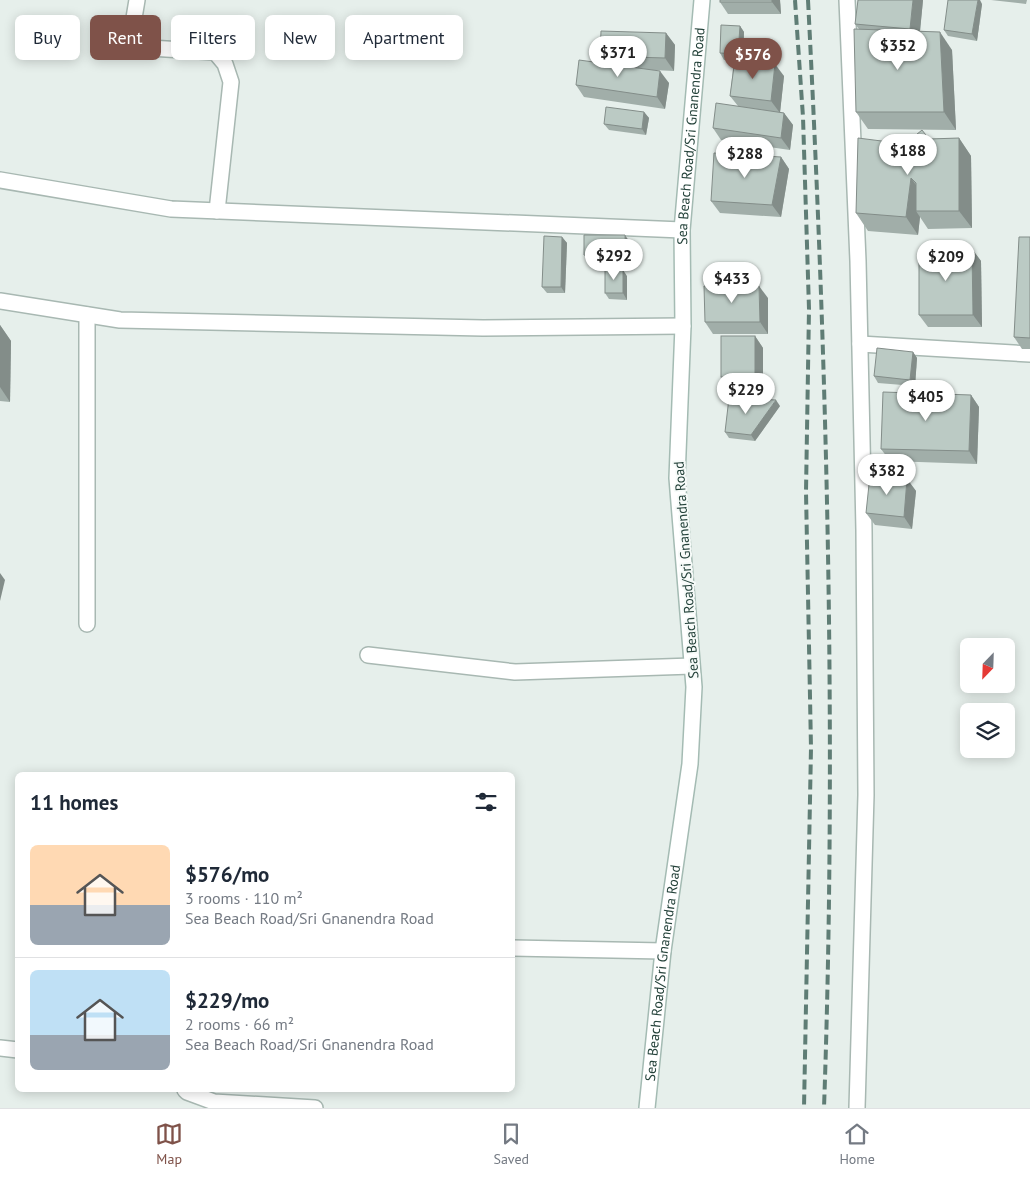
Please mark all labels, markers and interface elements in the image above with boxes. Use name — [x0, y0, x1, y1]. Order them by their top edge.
chip: Buy — [15, 15, 80, 60]
chip: Rent — [90, 15, 161, 60]
chip: Filters — [171, 15, 255, 60]
chip: New — [265, 15, 335, 60]
chip: Apartment — [345, 15, 463, 60]
street label: Sea Beach Road/Sri Gnanendra Road — [673, 27, 709, 245]
pin: $352 — [868, 28, 928, 71]
text: $352 — [880, 35, 916, 55]
pin: $371 — [588, 36, 648, 78]
pin: $576 — [723, 38, 783, 80]
text: $371 — [600, 42, 636, 62]
text: $576 — [735, 44, 771, 64]
pin: $188 — [878, 134, 938, 176]
pin: $288 — [715, 136, 775, 179]
text: $188 — [890, 140, 926, 160]
text: $288 — [727, 143, 763, 163]
pin: $292 — [584, 238, 644, 281]
pin: $209 — [916, 240, 976, 282]
text: $292 — [596, 245, 632, 265]
text: $209 — [928, 246, 964, 266]
pin: $433 — [702, 262, 762, 304]
text: $433 — [714, 268, 750, 288]
pin: $229 — [716, 372, 776, 415]
text: $229 — [728, 379, 764, 399]
pin: $405 — [896, 380, 956, 422]
text: $405 — [908, 386, 944, 406]
pin: $382 — [857, 454, 917, 496]
text: $382 — [869, 460, 905, 480]
street label: Sea Beach Road/Sri Gnanendra Road — [669, 461, 703, 679]
north arrow — [960, 638, 1015, 692]
map controls — [960, 638, 1015, 758]
button: layers — [960, 703, 1015, 758]
icon: filters — [472, 788, 500, 816]
text: 11 homes — [30, 789, 118, 816]
text: $576/mo — [185, 861, 269, 888]
street label: Sea Beach Road/Sri Gnanendra Road — [641, 863, 684, 1082]
icon: home — [70, 865, 130, 925]
text: 3 rooms · 110 m² — [185, 888, 303, 908]
text: Sea Beach Road/Sri Gnanendra Road — [185, 908, 434, 928]
text: $229/mo — [185, 987, 269, 1014]
icon: home — [70, 990, 130, 1050]
text: 2 rooms · 66 m² — [185, 1014, 294, 1034]
text: Sea Beach Road/Sri Gnanendra Road — [185, 1034, 434, 1054]
tab: Map — [155, 1120, 183, 1168]
tab: Saved — [493, 1120, 529, 1168]
tab: Home — [839, 1120, 875, 1168]

